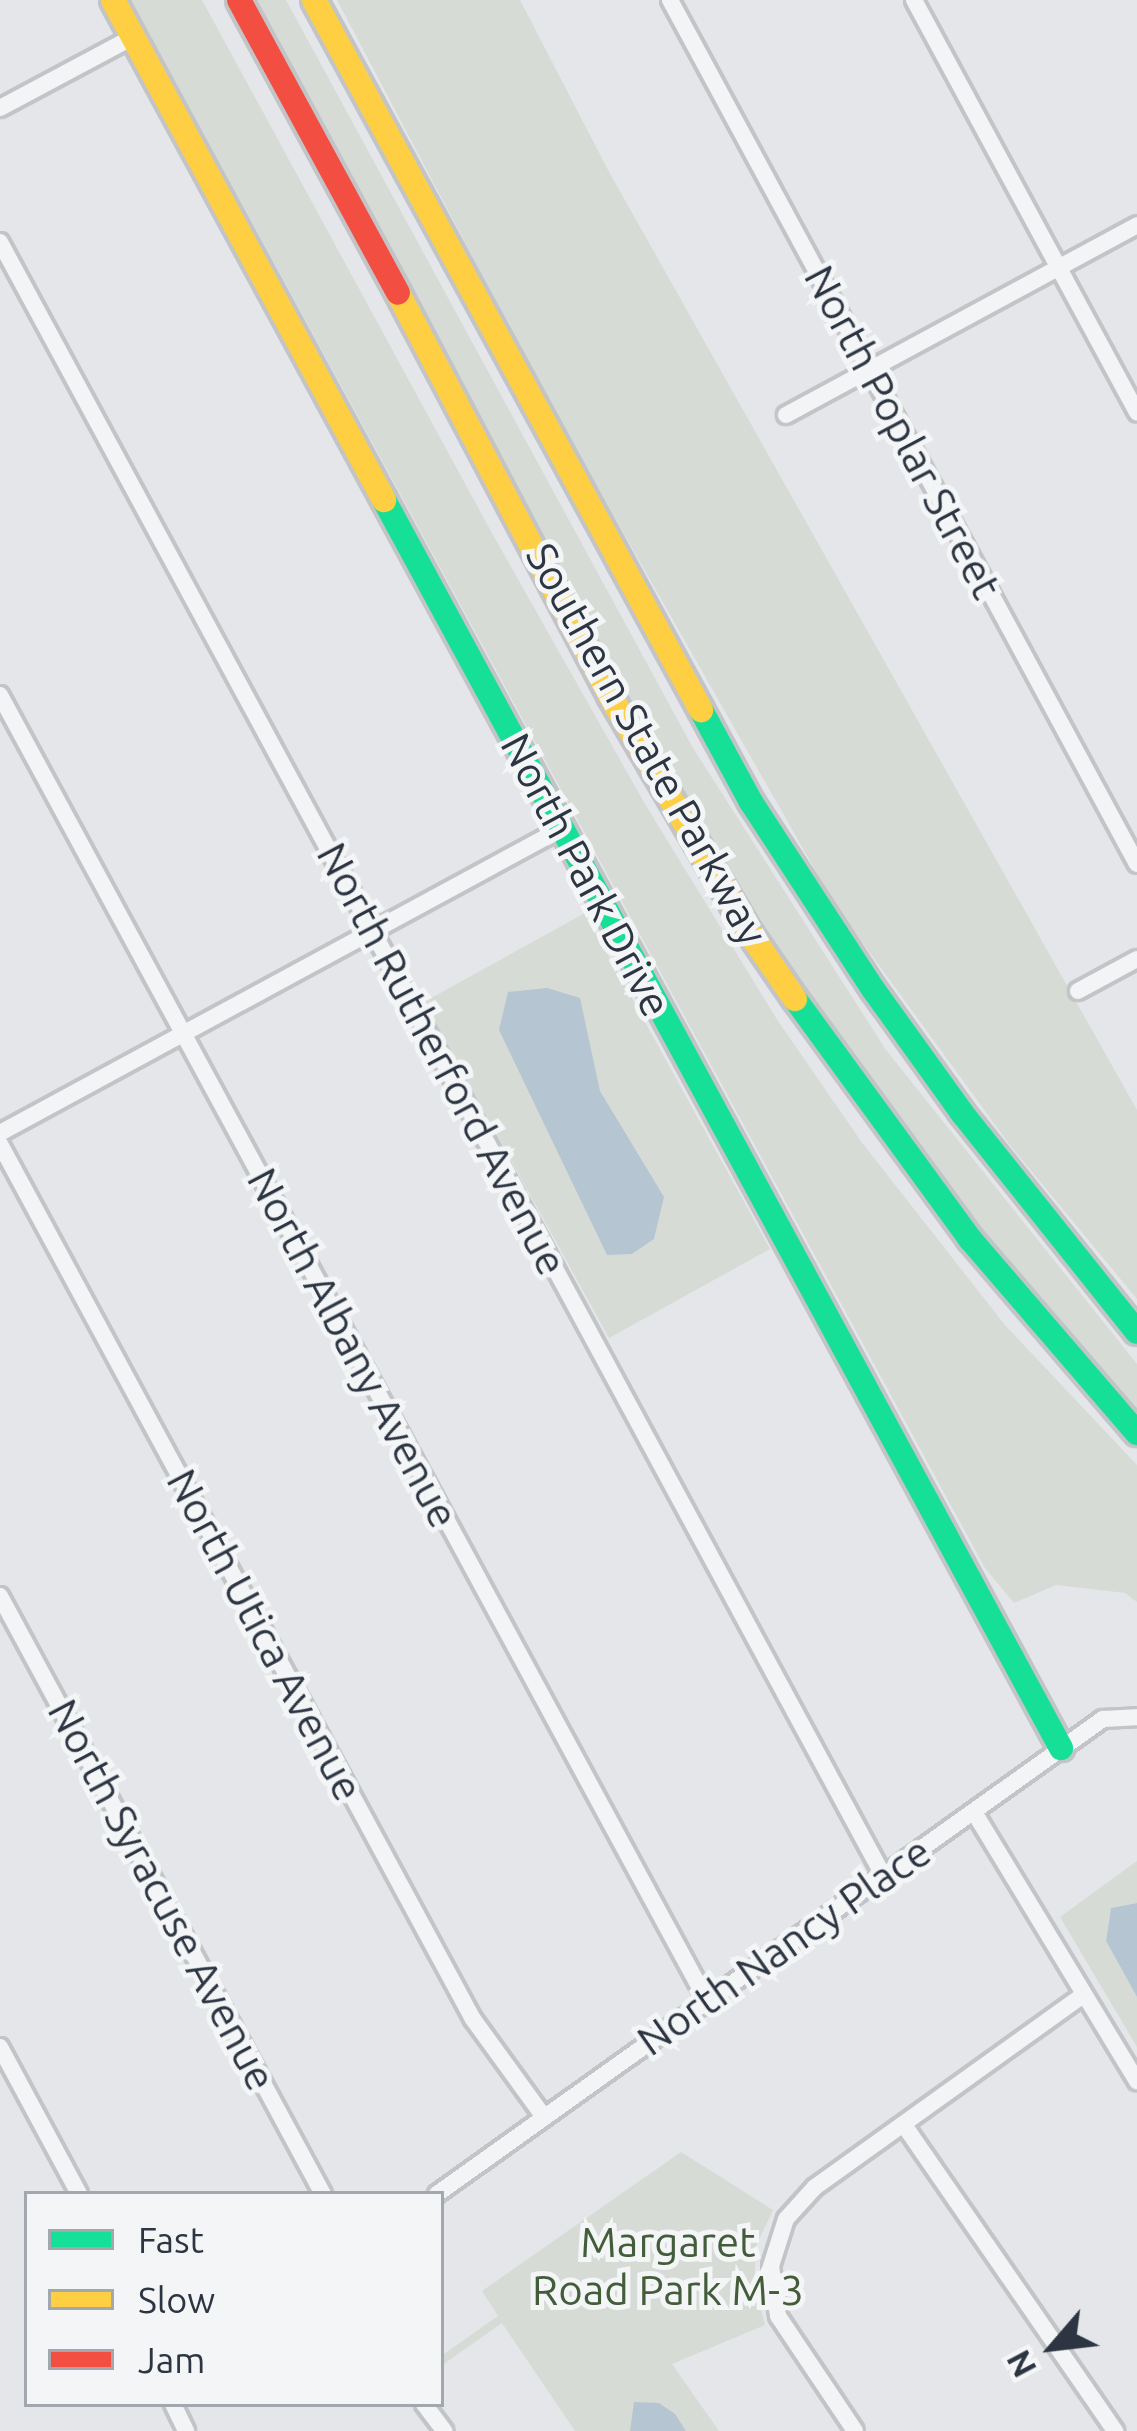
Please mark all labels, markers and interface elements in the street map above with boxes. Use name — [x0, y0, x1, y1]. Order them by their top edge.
street label: North Poplar Street — [794, 257, 1012, 607]
street label: Southern State Parkway — [516, 535, 778, 953]
street label: North Park Drive — [490, 725, 682, 1025]
street label: North Rutherford Avenue — [307, 834, 577, 1284]
street label: North Albany Avenue — [237, 1160, 469, 1536]
street label: North Utica Avenue — [156, 1461, 374, 1809]
street label: North Syracuse Avenue — [37, 1691, 287, 2099]
street label: North Nancy Place — [628, 1826, 940, 2066]
legend — [24, 2191, 444, 2407]
park label: Margaret Road Park M-3 — [532, 2217, 804, 2316]
text: Fast — [138, 2219, 204, 2260]
text: Slow — [138, 2279, 215, 2320]
north arrow — [993, 2287, 1113, 2407]
text: Jam — [138, 2339, 205, 2380]
text: N — [999, 2345, 1043, 2384]

